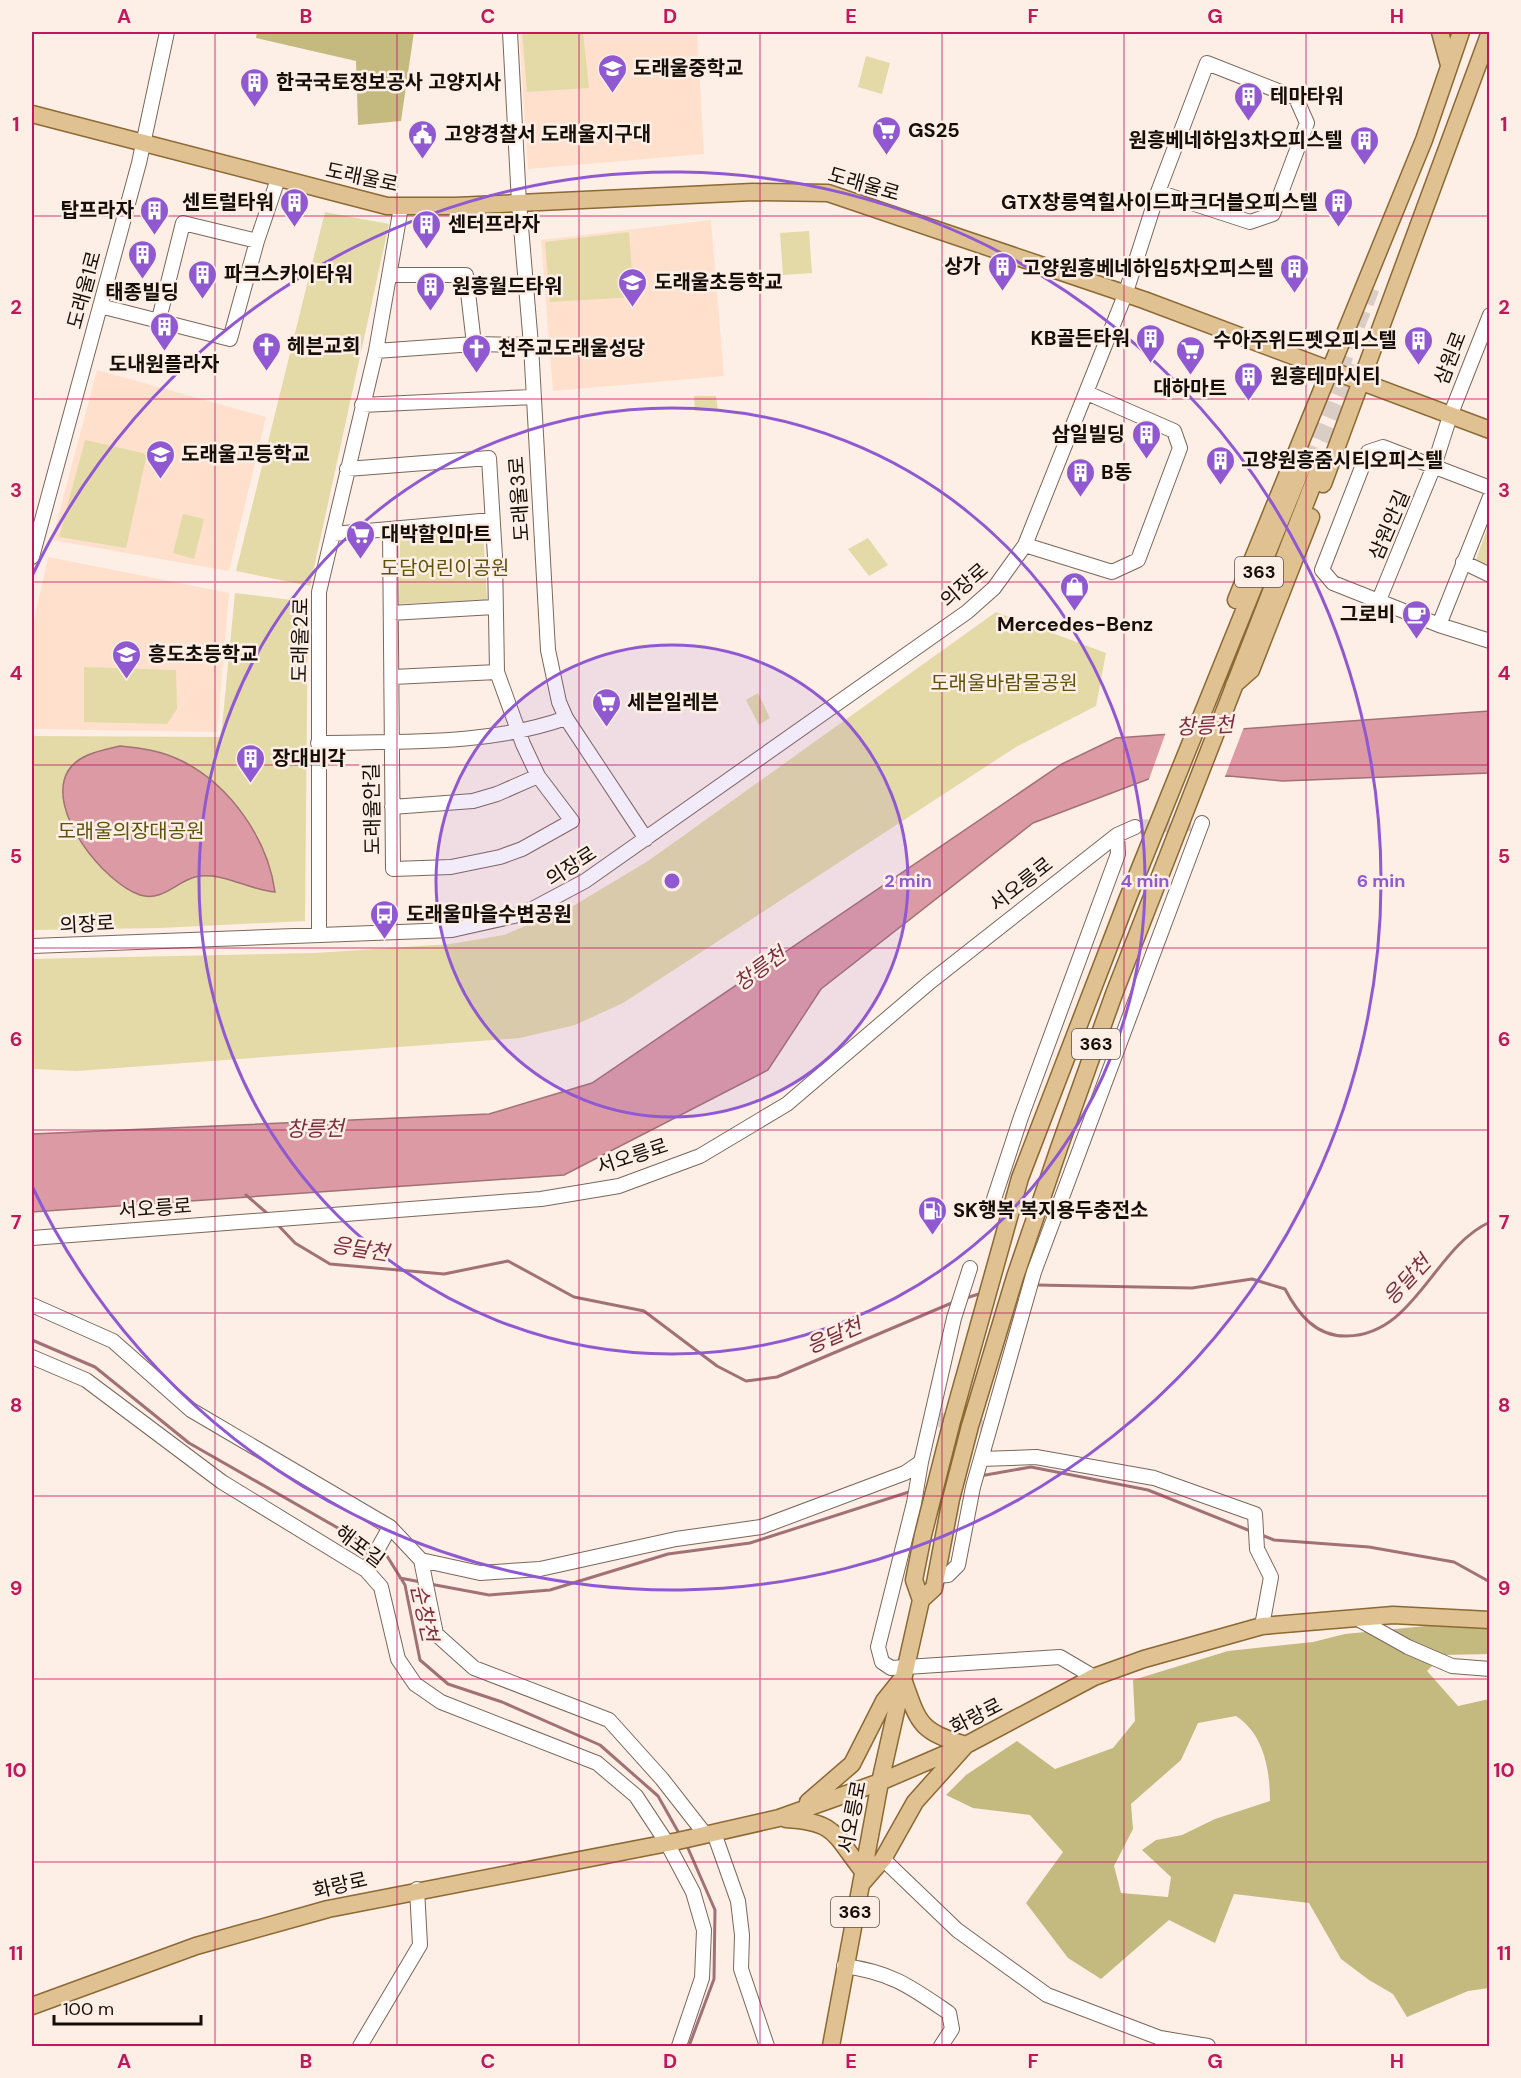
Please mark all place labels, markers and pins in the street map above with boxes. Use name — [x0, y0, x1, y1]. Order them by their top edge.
school or university icon: 도래울중학교 — [596, 52, 628, 94]
place label: 도래울중학교 — [633, 55, 743, 81]
building icon: 한국국토정보공사 고양지사 — [239, 66, 271, 108]
place label: 한국국토정보공사 고양지사 — [276, 69, 502, 95]
building icon: 테마타워 — [1233, 80, 1265, 122]
place label: 테마타워 — [1270, 83, 1344, 109]
supermarket icon: GS25 — [871, 114, 903, 156]
place label: GS25 — [908, 117, 960, 143]
public building icon: 고양경찰서 도래울지구대 — [407, 118, 439, 160]
place label: 고양경찰서 도래울지구대 — [444, 121, 651, 147]
building icon: 원흥베네하임3차오피스텔 — [1348, 124, 1380, 166]
place label: 원흥베네하임3차오피스텔 — [1129, 127, 1343, 153]
building icon: 센트럴타워 — [279, 186, 311, 228]
building icon: GTX창릉역힐사이드파크더블오피스텔 — [1323, 186, 1355, 228]
place label: 센트럴타워 — [182, 189, 274, 215]
place label: GTX창릉역힐사이드파크더블오피스텔 — [1001, 189, 1318, 215]
building icon: 탑프라자 — [139, 194, 171, 236]
place label: 탑프라자 — [60, 197, 135, 223]
building icon: 센터프라자 — [411, 208, 443, 250]
place label: 센터프라자 — [448, 211, 541, 237]
building icon: 태종빌딩 — [126, 238, 158, 280]
building icon: 상가 — [986, 250, 1018, 292]
building icon: 고양원흥베네하임5차오피스텔 — [1279, 252, 1311, 294]
place label: 상가 — [944, 253, 981, 279]
place label: 고양원흥베네하임5차오피스텔 — [1022, 255, 1274, 281]
building icon: 파크스카이타워 — [187, 258, 219, 300]
place label: 파크스카이타워 — [224, 261, 353, 287]
school or university icon: 도래울초등학교 — [617, 266, 649, 308]
place label: 도래울초등학교 — [654, 269, 783, 295]
building icon: 원흥월드타워 — [415, 270, 447, 312]
place label: 원흥월드타워 — [452, 273, 562, 299]
place label: 태종빌딩 — [105, 279, 179, 305]
building icon: 도내원플라자 — [148, 310, 180, 352]
building icon: KB골든타워 — [1135, 322, 1167, 364]
building icon: 수아주위드펫오피스텔 — [1402, 324, 1434, 366]
place label: KB골든타워 — [1031, 325, 1130, 351]
place label: 수아주위드펫오피스텔 — [1213, 327, 1397, 353]
church icon: 헤븐교회 — [250, 330, 282, 372]
church icon: 천주교도래울성당 — [461, 332, 493, 374]
place label: 헤븐교회 — [287, 333, 361, 359]
supermarket icon: 대하마트 — [1174, 334, 1206, 376]
place label: 천주교도래울성당 — [498, 335, 645, 361]
place label: 도내원플라자 — [109, 351, 220, 377]
building icon: 원흥테마시티 — [1233, 360, 1265, 402]
place label: 원흥테마시티 — [1270, 363, 1380, 389]
place label: 대하마트 — [1153, 375, 1227, 401]
building icon: 삼일빌딩 — [1130, 418, 1162, 460]
place label: 삼일빌딩 — [1051, 421, 1125, 447]
school or university icon: 도래울고등학교 — [144, 438, 176, 480]
place label: 도래울고등학교 — [181, 441, 310, 467]
building icon: 고양원흥줌시티오피스텔 — [1204, 444, 1236, 486]
place label: 고양원흥줌시티오피스텔 — [1241, 447, 1443, 473]
building icon: B동 — [1064, 456, 1096, 498]
place label: B동 — [1101, 459, 1132, 485]
supermarket icon: 대박할인마트 — [344, 518, 376, 560]
place label: 대박할인마트 — [381, 521, 491, 547]
shop icon: Mercedes-Benz — [1059, 570, 1091, 612]
cafe icon: 그로비 — [1400, 598, 1432, 640]
place label: 그로비 — [1340, 601, 1395, 627]
place label: Mercedes-Benz — [997, 611, 1153, 637]
school or university icon: 흥도초등학교 — [111, 638, 143, 680]
place label: 흥도초등학교 — [148, 641, 258, 667]
supermarket icon: 세븐일레븐 — [590, 686, 622, 728]
place label: 세븐일레븐 — [627, 689, 719, 715]
building icon: 장대비각 — [235, 742, 267, 784]
place label: 장대비각 — [272, 745, 346, 771]
centre of rings — [662, 871, 682, 891]
bus stop icon: 도래울마을수변공원 — [369, 898, 401, 940]
place label: 도래울마을수변공원 — [406, 901, 572, 927]
fuel station icon: SK행복 복지용두충전소 — [916, 1194, 948, 1236]
place label: SK행복 복지용두충전소 — [953, 1197, 1148, 1223]

